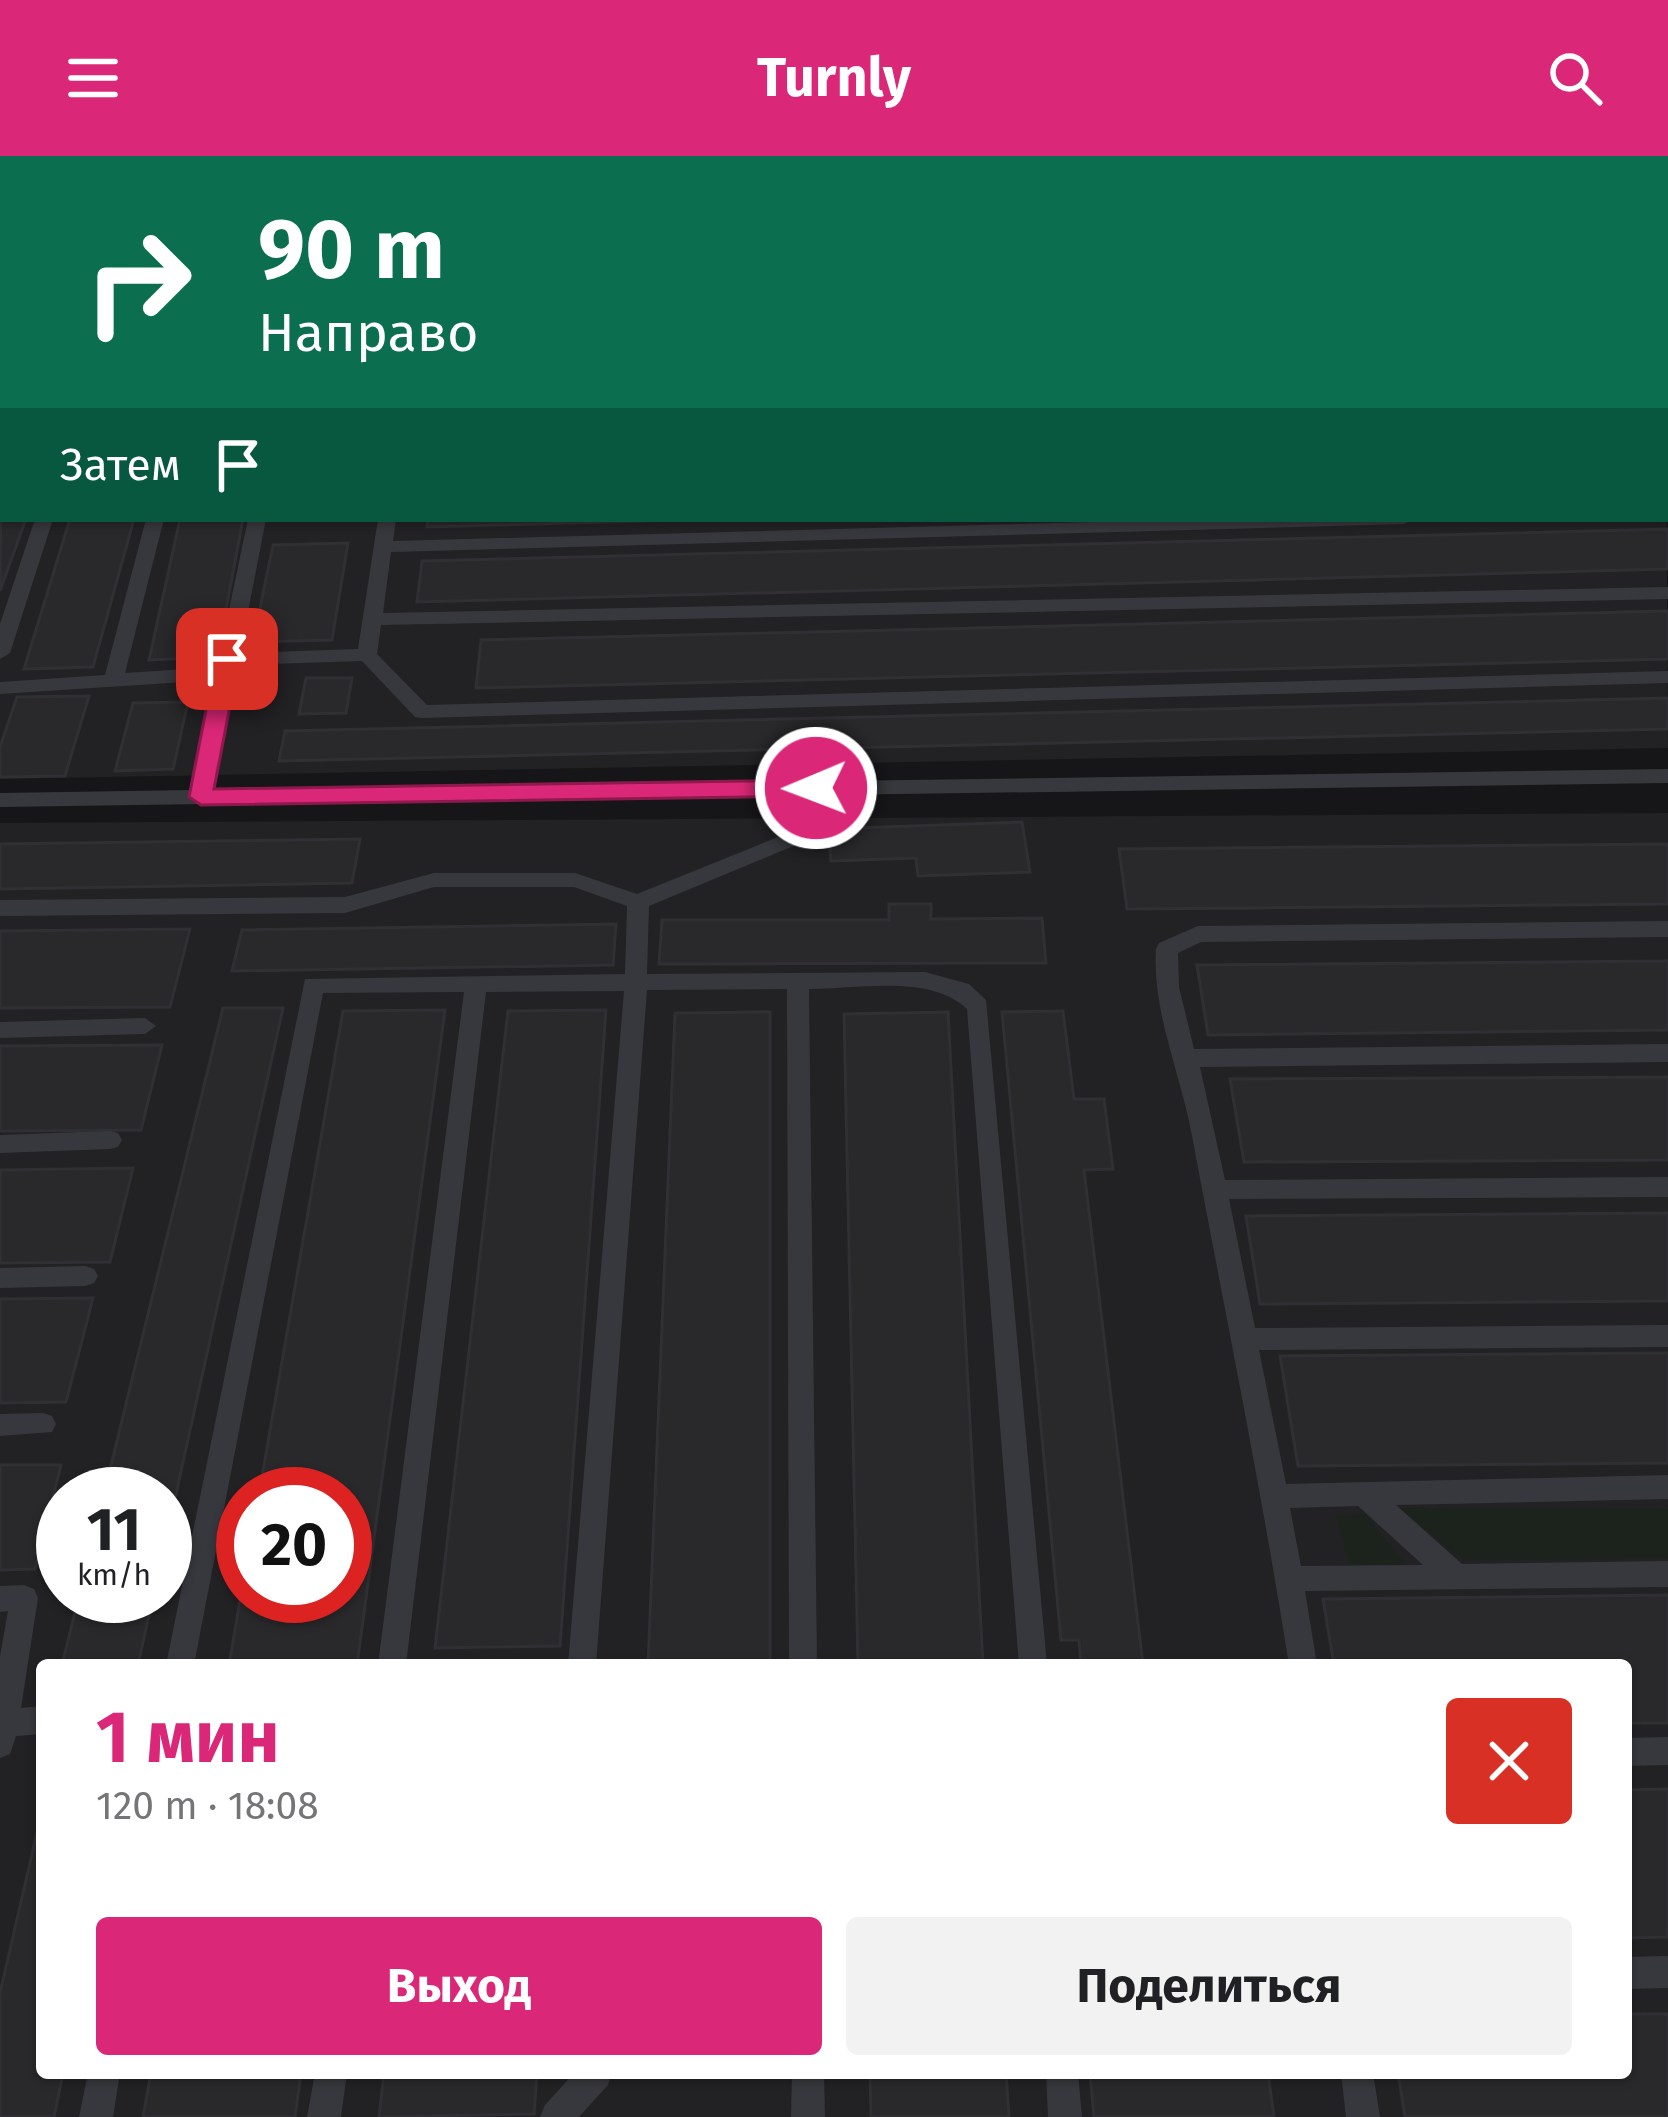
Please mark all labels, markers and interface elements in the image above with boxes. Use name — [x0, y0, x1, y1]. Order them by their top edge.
icon: menu — [60, 45, 126, 111]
icon: search — [1542, 45, 1608, 111]
text: Turnly — [757, 46, 911, 110]
text: 90 m — [258, 199, 445, 300]
icon: right — [60, 204, 216, 360]
text: Направо — [258, 301, 479, 365]
icon: arrive — [205, 432, 271, 498]
text: Затем — [60, 438, 181, 492]
pin — [176, 608, 278, 710]
icon: arrive — [194, 626, 260, 692]
position arrow — [753, 725, 879, 851]
speed limit sign: 20 — [216, 1467, 372, 1623]
text: 11 — [87, 1494, 141, 1566]
text: km/h — [77, 1557, 151, 1593]
text: 1 мин — [96, 1695, 280, 1781]
button: close — [1446, 1698, 1572, 1824]
text: 120 m · 18:08 — [96, 1783, 319, 1829]
button: Выход — [96, 1917, 822, 2055]
button: Поделиться — [846, 1917, 1572, 2055]

